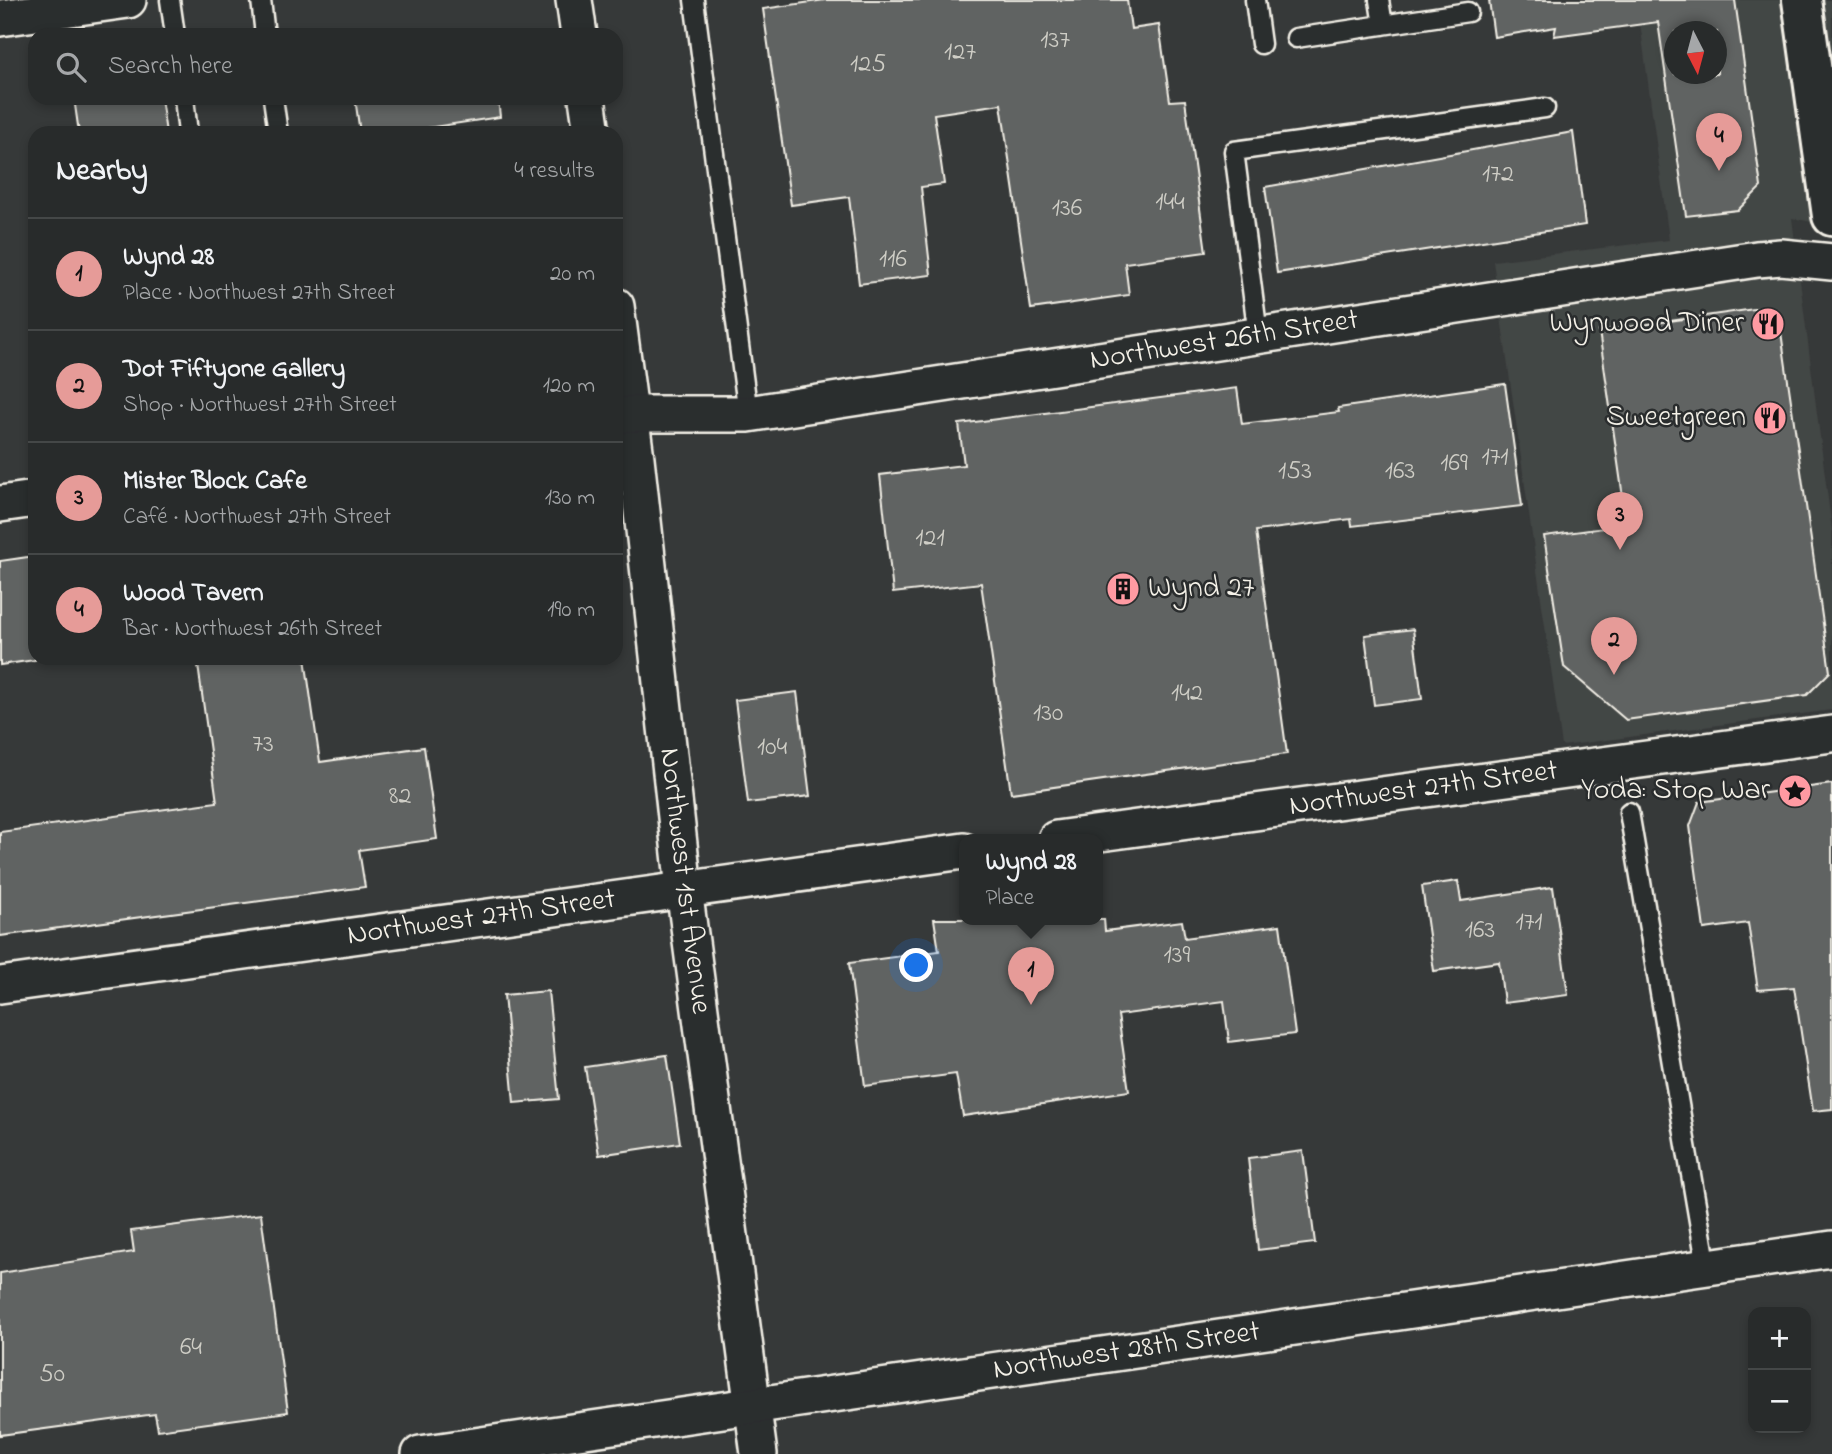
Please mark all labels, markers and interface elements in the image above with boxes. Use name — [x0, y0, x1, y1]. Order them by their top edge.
north arrow — [1664, 21, 1727, 84]
house number: 137 — [1040, 22, 1070, 60]
search box — [28, 28, 623, 105]
house number: 127 — [944, 34, 976, 72]
house number: 125 — [850, 46, 886, 84]
icon: search — [52, 48, 90, 86]
text: Search here — [108, 48, 233, 86]
pin: 4 — [1696, 113, 1742, 171]
text: Nearby — [56, 150, 148, 194]
text: 4 results — [514, 155, 595, 188]
house number: 172 — [1482, 156, 1514, 194]
house number: 144 — [1155, 184, 1185, 222]
house number: 136 — [1052, 190, 1082, 228]
text: Wynd 28 — [123, 239, 214, 277]
house number: 116 — [879, 241, 907, 279]
text: 1 — [75, 258, 83, 291]
text: 20 m — [550, 258, 595, 291]
text: Place · Northwest 27th Street — [123, 277, 395, 310]
street label: Northwest 26th Street — [1087, 299, 1362, 383]
place label: Wynwood Diner — [1549, 302, 1745, 346]
restaurant icon: Wynwood Diner — [1749, 305, 1787, 343]
text: Dot Fiftyone Gallery — [123, 351, 345, 389]
text: 2 — [73, 370, 85, 403]
text: 120 m — [543, 370, 595, 403]
text: Shop · Northwest 27th Street — [123, 389, 397, 422]
place label: Sweetgreen — [1606, 396, 1746, 440]
restaurant icon: Sweetgreen — [1751, 399, 1789, 437]
house number: 171 — [1481, 439, 1509, 477]
house number: 169 — [1440, 445, 1468, 483]
house number: 153 — [1278, 453, 1312, 491]
house number: 163 — [1385, 453, 1415, 491]
text: Mister Block Cafe — [123, 463, 307, 501]
text: 3 — [74, 482, 84, 515]
text: 130 m — [545, 482, 595, 515]
pin: 3 — [1597, 492, 1643, 550]
text: Café · Northwest 27th Street — [123, 501, 391, 534]
house number: 121 — [915, 520, 945, 558]
place label: Wynd 27 — [1148, 567, 1254, 611]
building icon: Wynd 27 — [1104, 570, 1142, 608]
text: Wood Tavern — [123, 575, 264, 613]
text: 4 — [74, 594, 84, 627]
text: 190 m — [547, 594, 595, 627]
text: Bar · Northwest 26th Street — [123, 613, 382, 646]
pin: 2 — [1591, 617, 1637, 675]
house number: 142 — [1171, 675, 1203, 713]
house number: 130 — [1033, 695, 1063, 733]
house number: 73 — [252, 726, 274, 764]
house number: 104 — [757, 729, 787, 767]
street label: Northwest 1st Avenue — [646, 746, 722, 1017]
street label: Northwest 27th Street — [1287, 749, 1561, 829]
place label: Yoda: Stop War — [1581, 769, 1771, 813]
place icon: Yoda: Stop War — [1776, 772, 1814, 810]
house number: 82 — [389, 778, 411, 816]
popup — [959, 834, 1103, 925]
text: Wynd 28 — [985, 844, 1077, 882]
street label: Northwest 27th Street — [344, 878, 618, 958]
text: Place — [985, 882, 1034, 915]
house number: 171 — [1515, 904, 1543, 942]
house number: 163 — [1465, 912, 1495, 950]
house number: 139 — [1164, 937, 1191, 975]
pin: 1 — [1008, 947, 1054, 1005]
your location — [899, 948, 933, 982]
map controls — [1748, 1307, 1811, 1433]
button: + — [1748, 1307, 1811, 1370]
street label: Northwest 28th Street — [990, 1310, 1263, 1393]
house number: 64 — [180, 1329, 202, 1367]
house number: 50 — [39, 1356, 65, 1394]
button: − — [1748, 1370, 1811, 1433]

